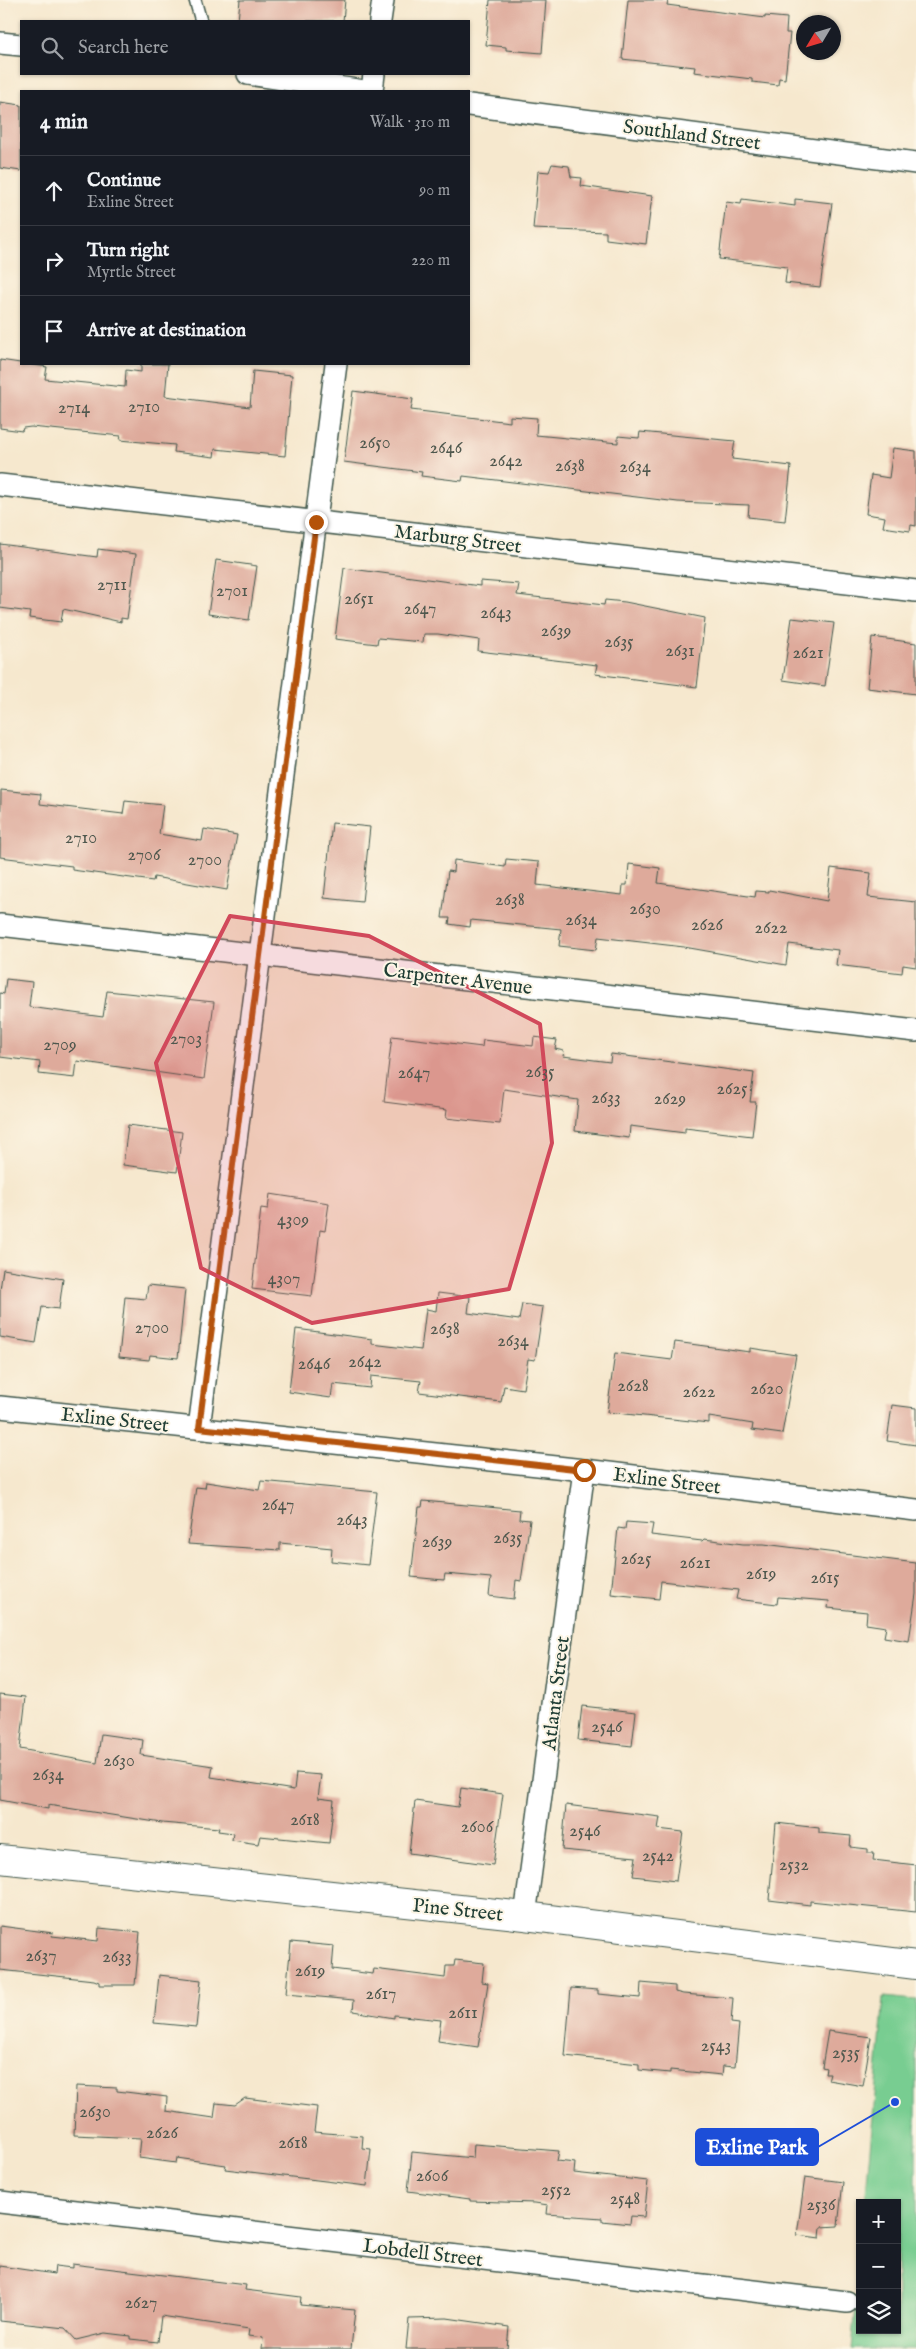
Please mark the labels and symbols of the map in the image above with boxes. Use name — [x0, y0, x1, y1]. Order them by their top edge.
north arrow — [796, 15, 841, 60]
street label: Southland Street — [622, 115, 762, 156]
house number: 2710 — [128, 396, 160, 419]
house number: 2714 — [58, 397, 90, 420]
house number: 2650 — [359, 432, 391, 455]
house number: 2646 — [430, 437, 463, 460]
house number: 2642 — [489, 450, 523, 473]
house number: 2638 — [555, 455, 585, 478]
house number: 2634 — [619, 456, 651, 479]
route end — [305, 511, 328, 534]
street label: Marburg Street — [393, 519, 523, 560]
house number: 2711 — [97, 574, 127, 597]
house number: 2701 — [216, 580, 248, 603]
house number: 2651 — [344, 588, 374, 611]
house number: 2647 — [404, 598, 436, 621]
house number: 2643 — [480, 602, 512, 625]
house number: 2639 — [541, 620, 571, 643]
house number: 2635 — [604, 631, 634, 654]
house number: 2631 — [665, 640, 695, 663]
house number: 2621 — [792, 642, 824, 665]
house number: 2710 — [65, 827, 97, 850]
house number: 2706 — [127, 844, 161, 867]
house number: 2700 — [188, 849, 222, 872]
house number: 2638 — [495, 889, 525, 912]
house number: 2630 — [629, 898, 661, 921]
house number: 2634 — [565, 909, 597, 932]
house number: 2626 — [691, 914, 723, 937]
house number: 2622 — [755, 917, 787, 940]
street label: Carpenter Avenue — [382, 958, 534, 1001]
house number: 2703 — [170, 1028, 202, 1051]
house number: 2709 — [43, 1034, 77, 1057]
house number: 2635 — [525, 1061, 555, 1084]
house number: 2647 — [398, 1062, 430, 1085]
house number: 2625 — [717, 1078, 748, 1101]
house number: 2633 — [591, 1087, 621, 1110]
house number: 2629 — [654, 1088, 686, 1111]
house number: 4309 — [277, 1209, 309, 1232]
house number: 4307 — [268, 1268, 300, 1291]
house number: 2700 — [135, 1317, 169, 1340]
house number: 2638 — [430, 1318, 460, 1341]
house number: 2634 — [497, 1330, 529, 1353]
house number: 2642 — [348, 1351, 382, 1374]
house number: 2646 — [298, 1353, 331, 1376]
house number: 2628 — [617, 1375, 649, 1398]
house number: 2620 — [750, 1378, 784, 1401]
house number: 2622 — [683, 1381, 715, 1404]
street label: Exline Street — [60, 1402, 170, 1439]
route start — [573, 1459, 596, 1482]
street label: Exline Street — [612, 1462, 722, 1501]
house number: 2647 — [262, 1494, 294, 1517]
house number: 2643 — [336, 1509, 368, 1532]
house number: 2635 — [493, 1527, 523, 1550]
house number: 2639 — [422, 1531, 452, 1554]
house number: 2625 — [621, 1548, 652, 1571]
house number: 2621 — [679, 1552, 711, 1575]
house number: 2619 — [746, 1563, 776, 1586]
house number: 2615 — [810, 1567, 840, 1590]
street label: Atlanta Street — [537, 1635, 576, 1753]
house number: 2546 — [591, 1716, 623, 1739]
house number: 2630 — [103, 1750, 135, 1773]
house number: 2634 — [32, 1764, 64, 1787]
house number: 2618 — [290, 1809, 320, 1832]
house number: 2606 — [461, 1816, 494, 1839]
house number: 2546 — [569, 1820, 601, 1843]
house number: 2542 — [642, 1845, 674, 1868]
house number: 2532 — [779, 1854, 809, 1877]
street label: Pine Street — [411, 1893, 504, 1928]
house number: 2637 — [25, 1945, 57, 1968]
house number: 2633 — [102, 1946, 132, 1969]
house number: 2619 — [295, 1960, 325, 1983]
house number: 2617 — [365, 1983, 397, 2006]
house number: 2611 — [448, 2002, 478, 2025]
house number: 2543 — [701, 2035, 731, 2058]
house number: 2535 — [832, 2042, 861, 2065]
house number: 2630 — [79, 2101, 111, 2124]
house number: 2626 — [146, 2122, 178, 2145]
callout: Exline Park — [696, 2129, 818, 2165]
house number: 2618 — [278, 2132, 308, 2155]
text: Exline Park — [706, 2135, 809, 2162]
house number: 2606 — [416, 2165, 449, 2188]
house number: 2552 — [541, 2179, 571, 2202]
house number: 2548 — [610, 2188, 640, 2211]
house number: 2536 — [806, 2194, 836, 2217]
street label: Lobdell Street — [361, 2234, 484, 2273]
house number: 2627 — [125, 2292, 157, 2315]

